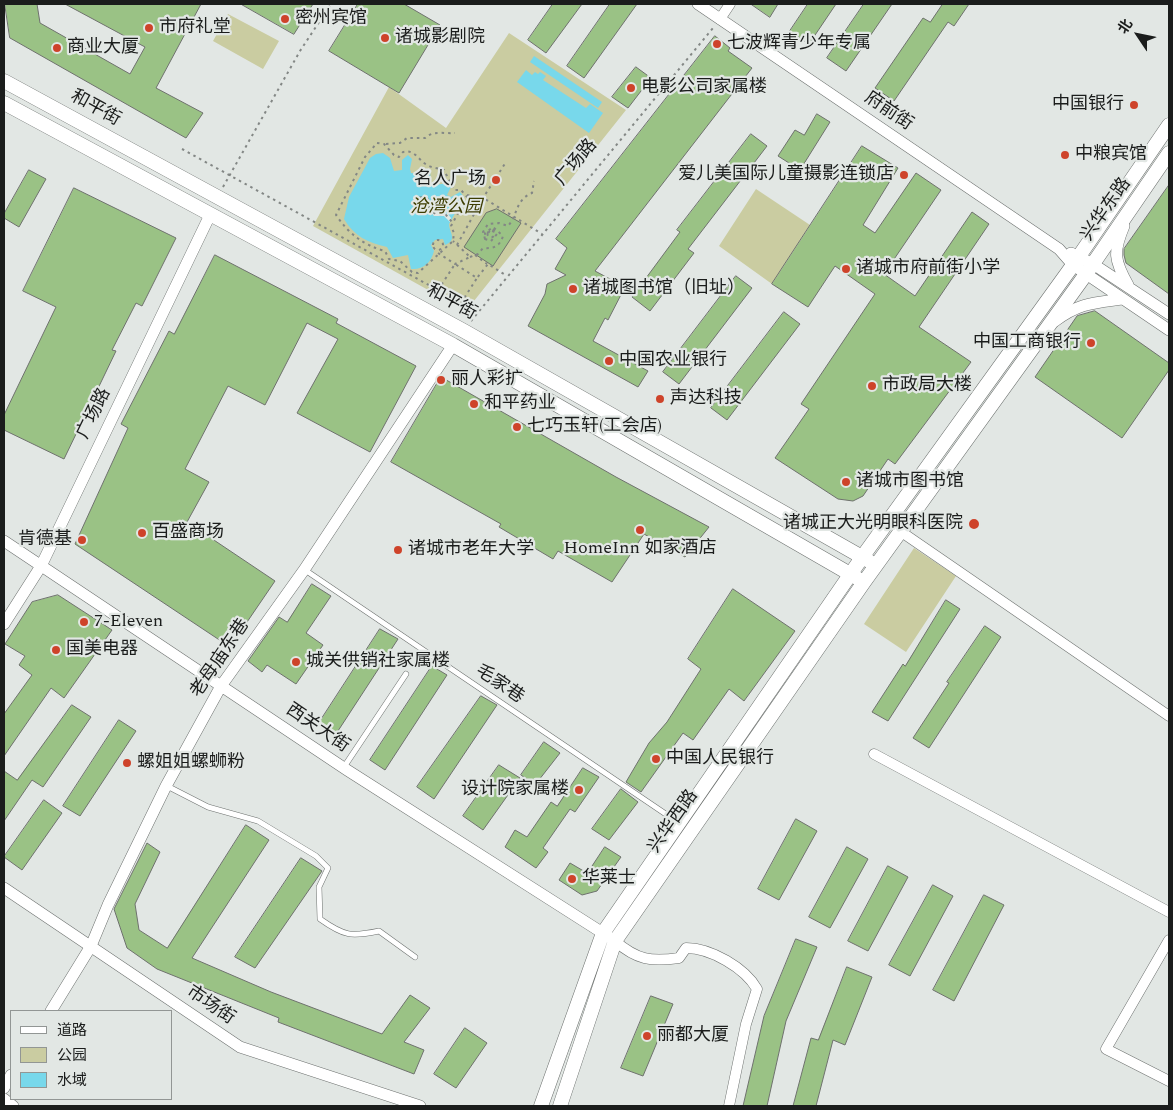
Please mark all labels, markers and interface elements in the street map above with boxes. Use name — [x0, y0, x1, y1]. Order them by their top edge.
place label: 密州宾馆 — [295, 8, 367, 30]
north arrow — [1113, 10, 1163, 60]
marker: 密州宾馆 — [279, 13, 291, 25]
text: 北 — [1113, 15, 1138, 38]
place label: 市府礼堂 — [159, 17, 231, 39]
marker: 市府礼堂 — [143, 22, 155, 34]
place label: 诸城影剧院 — [395, 27, 485, 49]
marker: 诸城影剧院 — [379, 32, 391, 44]
place label: 七波辉青少年专属 — [727, 33, 871, 55]
place label: 商业大厦 — [67, 37, 139, 59]
marker: 七波辉青少年专属 — [711, 38, 723, 50]
marker: 商业大厦 — [51, 42, 63, 54]
place label: 电影公司家属楼 — [641, 77, 767, 99]
marker: 电影公司家属楼 — [625, 82, 637, 94]
street label: 和平街 — [66, 86, 124, 132]
street label: 府前街 — [860, 88, 916, 136]
place label: 中国银行 — [1052, 94, 1124, 116]
marker: 中国银行 — [1128, 99, 1140, 111]
street label: 广场路 — [551, 135, 603, 191]
place label: 中粮宾馆 — [1075, 144, 1147, 166]
marker: 中粮宾馆 — [1059, 149, 1071, 161]
place label: 爱儿美国际儿童摄影连锁店 — [678, 164, 894, 186]
place label: 名人广场 — [414, 169, 486, 191]
marker: 爱儿美国际儿童摄影连锁店 — [898, 169, 910, 181]
marker: 名人广场 — [490, 174, 502, 186]
street label: 兴华东路 — [1078, 174, 1136, 246]
park label: 沧湾公园 — [410, 197, 482, 219]
place label: 诸城市府前街小学 — [856, 258, 1000, 280]
marker: 诸城市府前街小学 — [840, 263, 852, 275]
place label: 诸城图书馆（旧址） — [583, 278, 745, 300]
street label: 和平街 — [422, 280, 480, 326]
marker: 诸城图书馆（旧址） — [567, 283, 579, 295]
place label: 中国工商银行 — [973, 332, 1081, 354]
marker: 中国工商银行 — [1085, 337, 1097, 349]
place label: 中国农业银行 — [619, 350, 727, 372]
marker: 中国农业银行 — [603, 355, 615, 367]
place label: 丽人彩扩 — [451, 369, 523, 391]
marker: 丽人彩扩 — [435, 374, 447, 386]
place label: 市政局大楼 — [882, 375, 972, 397]
marker: 市政局大楼 — [866, 380, 878, 392]
street label: 广场路 — [73, 385, 117, 443]
place label: 声达科技 — [670, 388, 742, 410]
place label: 和平药业 — [484, 393, 556, 415]
marker: 声达科技 — [654, 393, 666, 405]
marker: 和平药业 — [468, 398, 480, 410]
place label: 七巧玉轩(工会店) — [527, 416, 662, 438]
marker: 七巧玉轩(工会店) — [511, 421, 523, 433]
place label: 诸城市图书馆 — [856, 471, 964, 493]
marker: 诸城市图书馆 — [840, 476, 852, 488]
place label: 诸城正大光明眼科医院 — [783, 513, 963, 535]
marker: 诸城正大光明眼科医院 — [967, 517, 981, 531]
place label: 百盛商场 — [152, 522, 224, 544]
marker: HomeInn 如家酒店 — [634, 524, 646, 536]
marker: 百盛商场 — [136, 527, 148, 539]
place label: 肯德基 — [18, 529, 72, 551]
marker: 肯德基 — [76, 534, 88, 546]
place label: HomeInn 如家酒店 — [564, 538, 716, 560]
place label: 诸城市老年大学 — [408, 539, 534, 561]
marker: 诸城市老年大学 — [392, 544, 404, 556]
place label: 7-Eleven — [94, 611, 163, 633]
marker: 7-Eleven — [78, 616, 90, 628]
street label: 老母庙东巷 — [187, 616, 255, 702]
place label: 国美电器 — [66, 639, 138, 661]
marker: 国美电器 — [50, 644, 62, 656]
place label: 城关供销社家属楼 — [306, 651, 450, 673]
marker: 城关供销社家属楼 — [290, 656, 302, 668]
street label: 毛家巷 — [471, 661, 527, 709]
street label: 西关大街 — [281, 700, 353, 758]
place label: 中国人民银行 — [666, 748, 774, 770]
place label: 螺姐姐螺蛳粉 — [137, 752, 245, 774]
marker: 中国人民银行 — [650, 753, 662, 765]
marker: 螺姐姐螺蛳粉 — [121, 757, 133, 769]
place label: 设计院家属楼 — [461, 779, 569, 801]
marker: 设计院家属楼 — [573, 784, 585, 796]
street label: 兴华西路 — [645, 786, 703, 858]
place label: 华莱士 — [582, 868, 636, 890]
marker: 华莱士 — [566, 873, 578, 885]
street label: 市场街 — [182, 982, 238, 1030]
legend — [10, 1010, 172, 1100]
text: 道路 — [57, 1019, 87, 1042]
place label: 丽都大厦 — [657, 1025, 729, 1047]
marker: 丽都大厦 — [641, 1030, 653, 1042]
text: 公园 — [57, 1044, 87, 1067]
text: 水域 — [57, 1069, 87, 1092]

